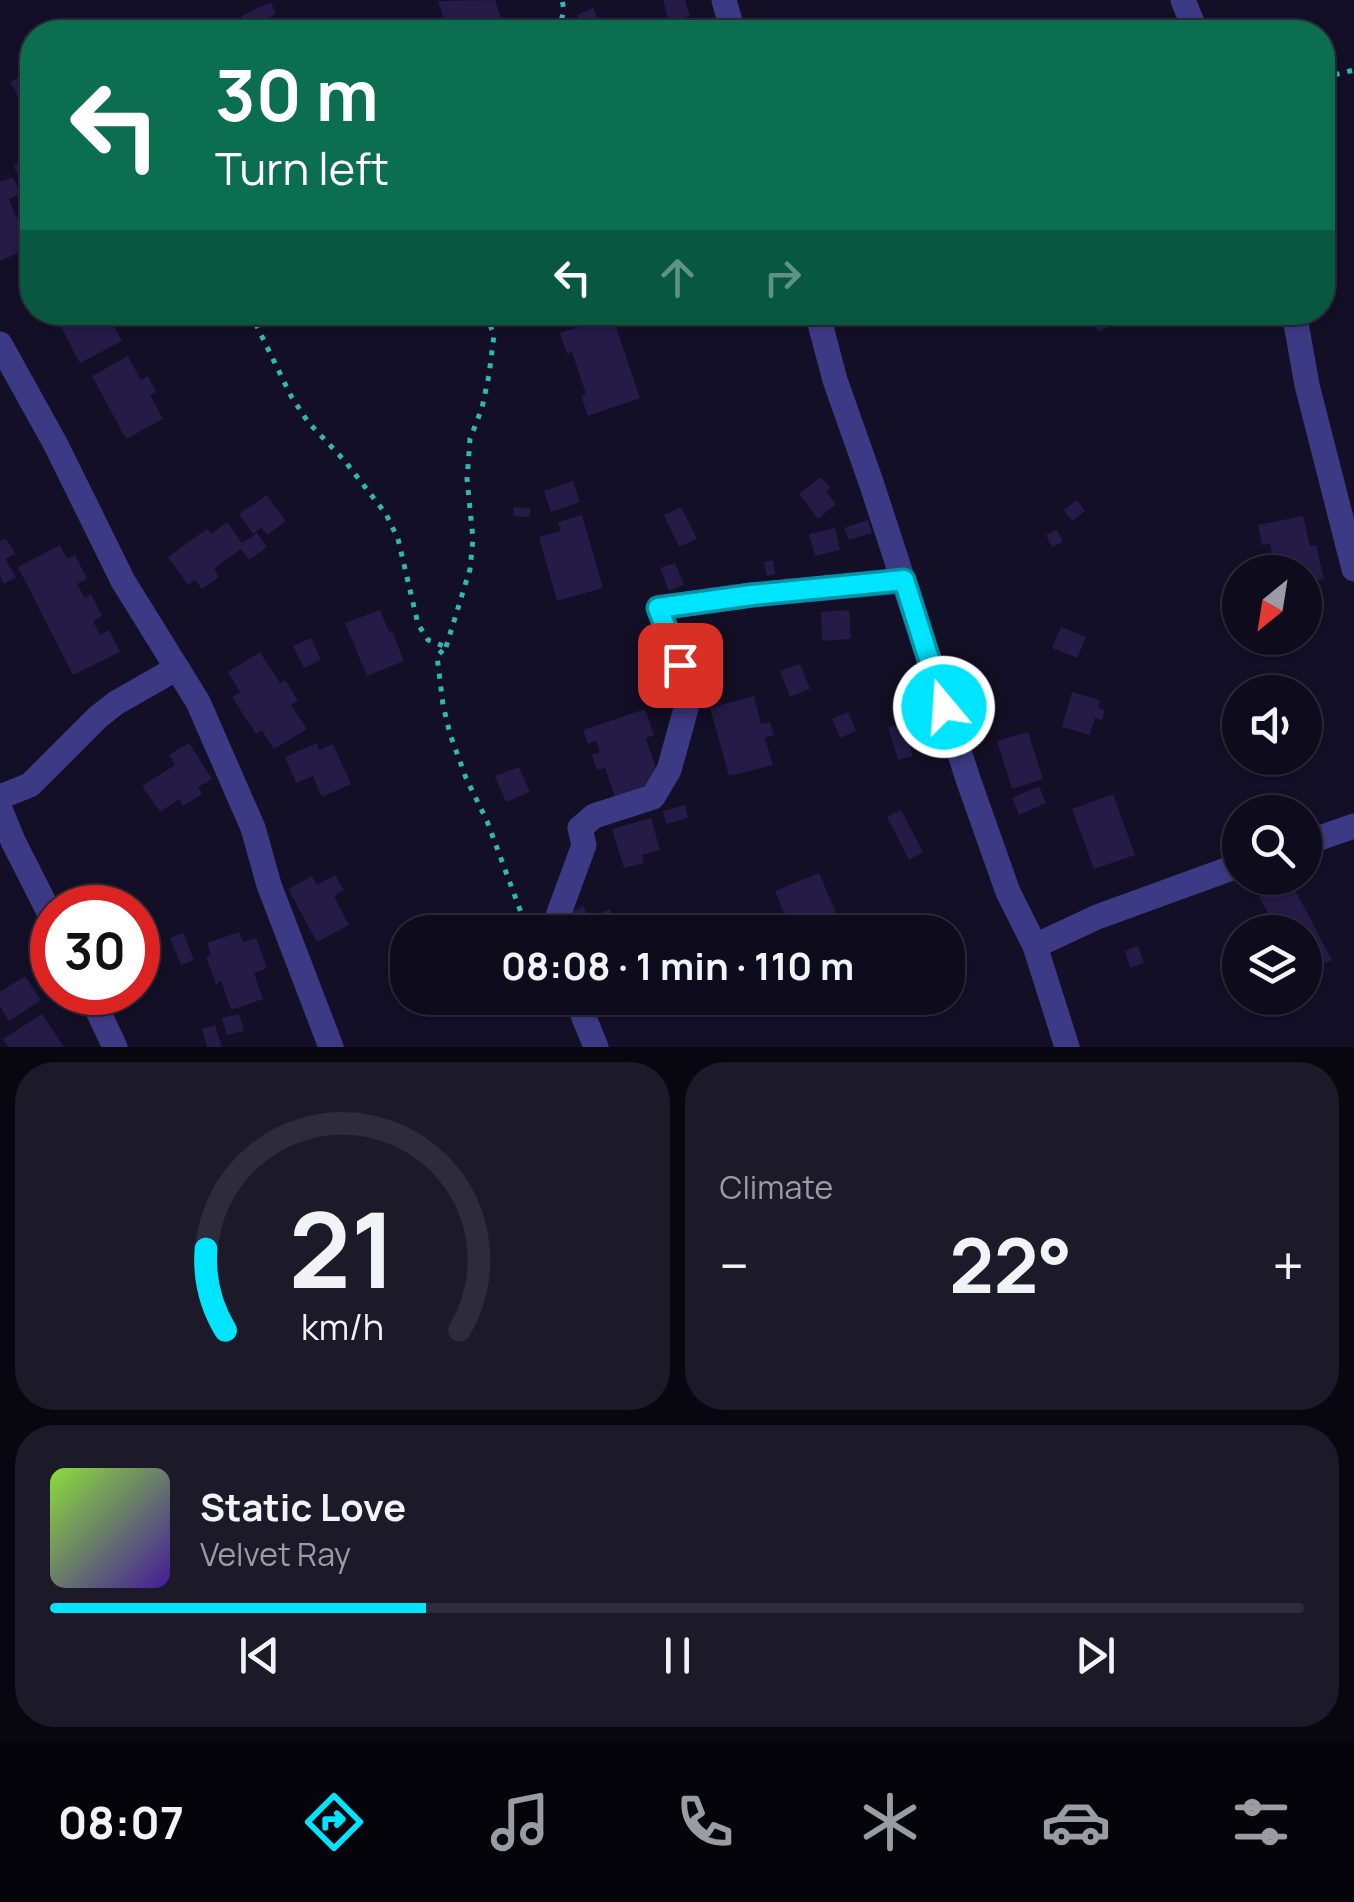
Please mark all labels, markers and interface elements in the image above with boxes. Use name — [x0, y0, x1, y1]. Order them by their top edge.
text: 30 m — [215, 46, 379, 142]
icon: left — [50, 60, 180, 190]
text: Turn left — [215, 137, 389, 199]
icon: left — [545, 250, 600, 305]
icon: ahead — [650, 250, 705, 305]
icon: right — [755, 250, 810, 305]
north arrow — [1222, 555, 1322, 655]
map controls — [1222, 555, 1322, 1015]
pin — [638, 623, 723, 708]
icon: arrive — [653, 638, 708, 693]
position arrow — [892, 655, 996, 759]
button: sound — [1222, 675, 1322, 775]
button: search — [1222, 795, 1322, 895]
speed limit sign: 30 — [30, 885, 160, 1015]
button: layers — [1222, 915, 1322, 1015]
text: 08:08 · 1 min · 110 m — [501, 939, 854, 991]
text: Climate — [720, 1165, 833, 1209]
text: 21 — [289, 1177, 396, 1319]
text: 22° — [949, 1213, 1072, 1316]
text: − — [720, 1227, 749, 1303]
text: + — [1272, 1227, 1304, 1303]
text: km/h — [301, 1302, 384, 1351]
text: Static Love — [200, 1480, 406, 1532]
text: Velvet Ray — [200, 1532, 351, 1576]
icon: previous — [232, 1628, 287, 1683]
icon: pause — [650, 1628, 705, 1683]
icon: next — [1068, 1628, 1123, 1683]
icon: directions — [299, 1787, 369, 1857]
icon: music — [485, 1787, 555, 1857]
icon: phone — [670, 1787, 740, 1857]
icon: climate — [855, 1787, 925, 1857]
icon: car — [1041, 1787, 1111, 1857]
icon: filters — [1226, 1787, 1296, 1857]
text: 08:07 — [58, 1791, 184, 1853]

